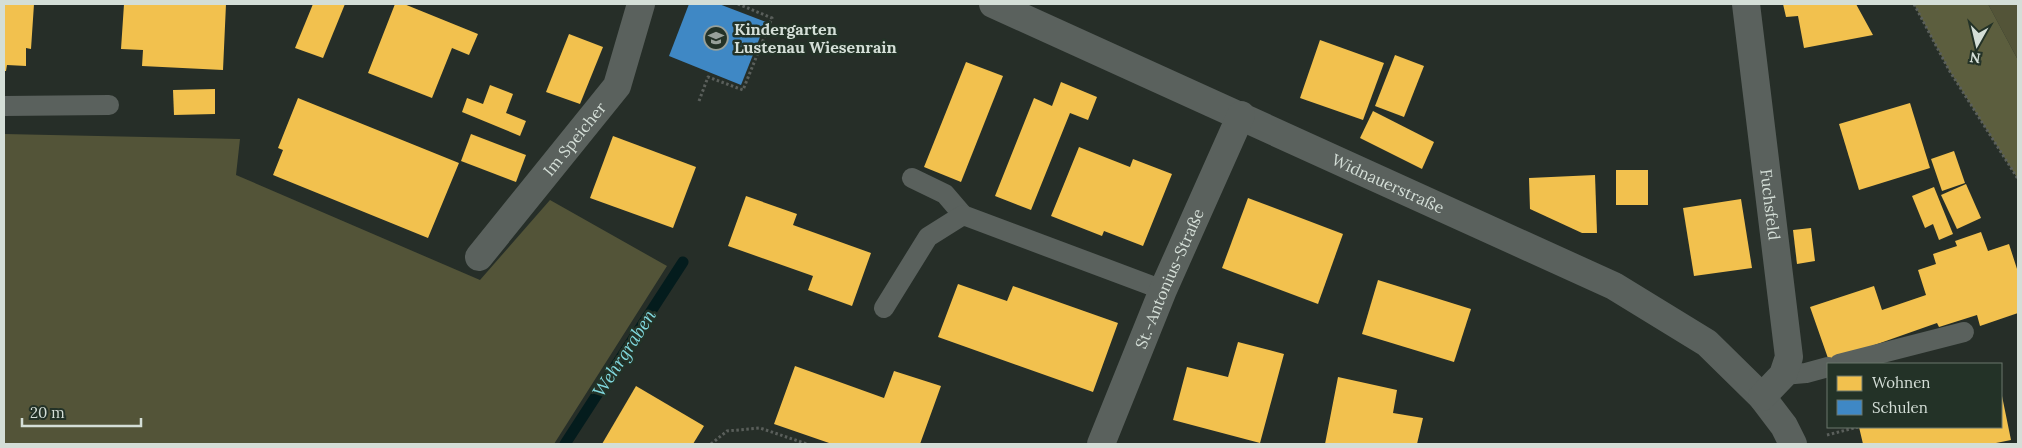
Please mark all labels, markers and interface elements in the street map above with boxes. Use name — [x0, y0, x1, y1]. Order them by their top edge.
place label: Kindergarten Lustenau Wiesenrain — [734, 19, 897, 57]
north arrow — [1952, 20, 2002, 70]
school or university icon: Kindergarten Lustenau Wiesenrain — [703, 25, 729, 51]
text: N — [1968, 48, 1982, 68]
street label: Im Speicher — [539, 98, 610, 180]
street label: Widnauerstraße — [1329, 149, 1448, 218]
street label: Fuchsfeld — [1756, 168, 1785, 242]
street label: St.-Antonius-Straße — [1130, 205, 1208, 352]
water label: Wehrgraben — [587, 305, 661, 401]
legend — [1827, 363, 2002, 428]
text: Wohnen — [1872, 373, 1930, 392]
scale bar — [22, 396, 141, 428]
text: Schulen — [1872, 398, 1928, 417]
text: 20 m — [30, 403, 65, 422]

